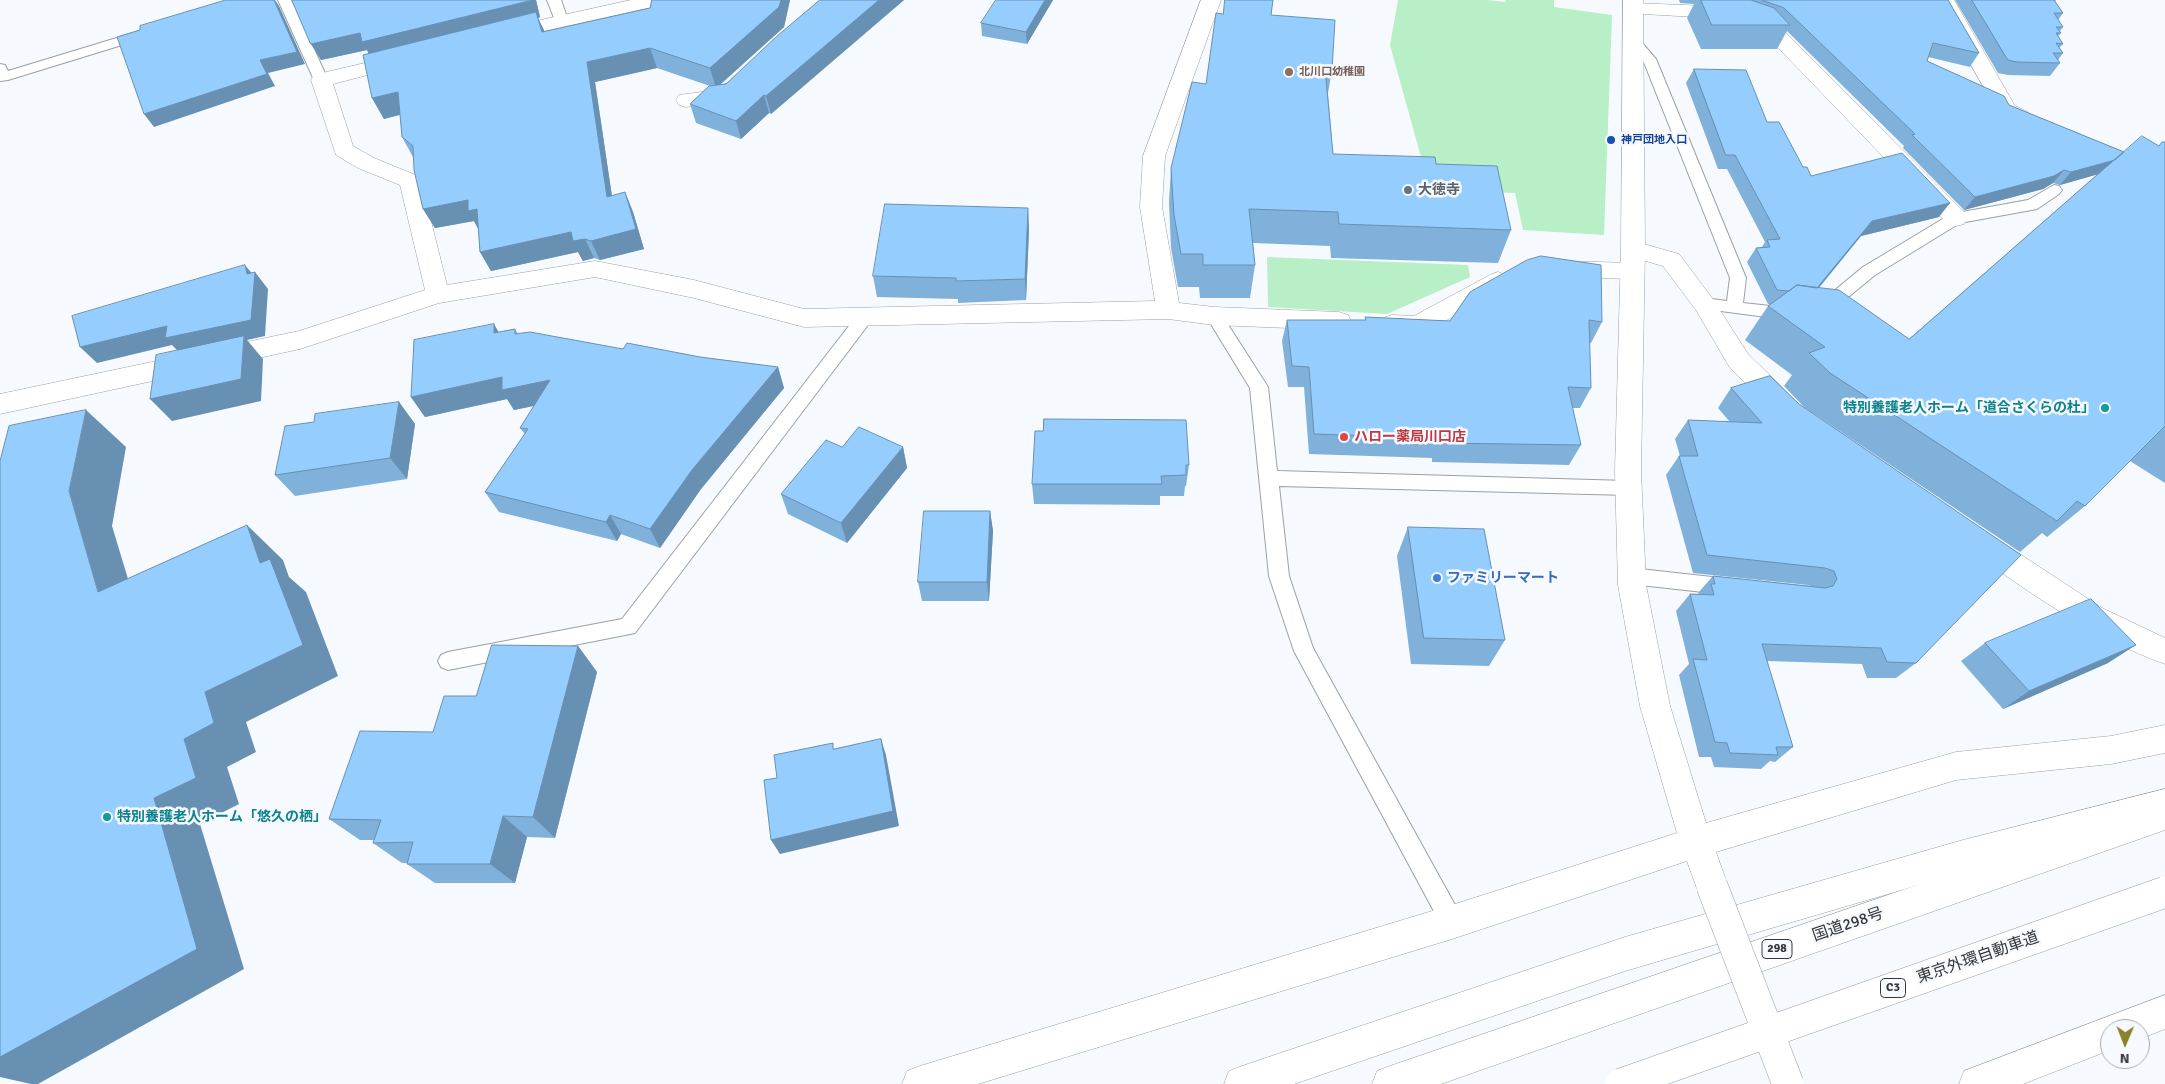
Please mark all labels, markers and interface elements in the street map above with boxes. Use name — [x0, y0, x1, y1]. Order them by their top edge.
place label: 北川口幼稚園 — [1299, 65, 1365, 79]
marker: 北川口幼稚園 — [1283, 66, 1295, 78]
place label: 神戸団地入口 — [1621, 133, 1687, 147]
marker: 神戸団地入口 — [1605, 134, 1617, 146]
place label: 大徳寺 — [1418, 182, 1460, 198]
marker: 大徳寺 — [1402, 184, 1414, 196]
place label: 特別養護老人ホーム「道合さくらの杜」 — [1843, 400, 2095, 416]
marker: 特別養護老人ホーム「道合さくらの杜」 — [2099, 402, 2111, 414]
place label: ハロー薬局川口店 — [1354, 429, 1466, 445]
marker: ハロー薬局川口店 — [1338, 431, 1350, 443]
place label: ファミリーマート — [1447, 570, 1559, 586]
marker: ファミリーマート — [1431, 572, 1443, 584]
place label: 特別養護老人ホーム「悠久の栖」 — [117, 809, 327, 825]
marker: 特別養護老人ホーム「悠久の栖」 — [101, 811, 113, 823]
street label: 国道298号 — [1810, 904, 1886, 946]
street label: 東京外環自動車道 — [1914, 928, 2042, 988]
road number: 298 — [1762, 940, 1792, 959]
road number: C3 — [1880, 978, 1906, 998]
north arrow — [2100, 1019, 2150, 1069]
text: N — [2120, 1050, 2130, 1067]

